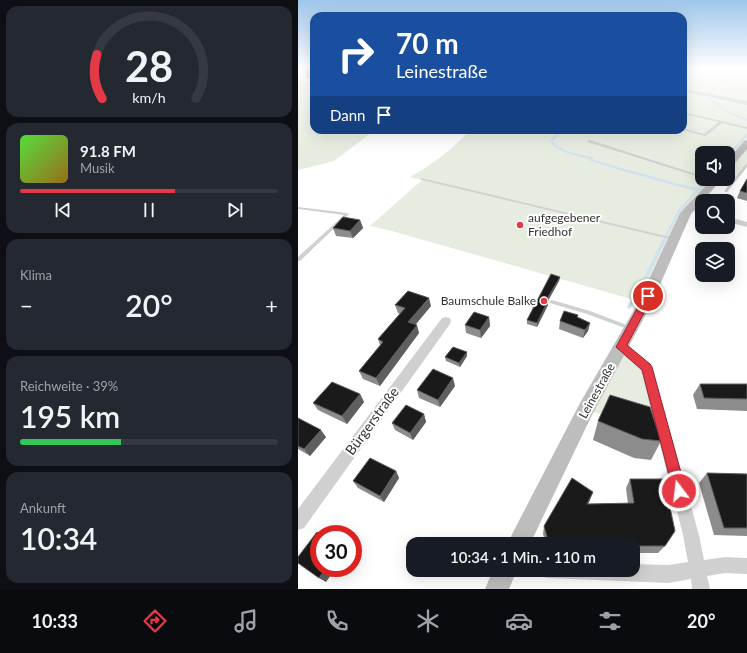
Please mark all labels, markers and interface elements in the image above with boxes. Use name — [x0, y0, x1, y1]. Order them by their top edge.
text: 70 m — [396, 26, 459, 60]
icon: right — [330, 28, 382, 80]
text: 28 — [125, 41, 173, 91]
text: Leinestraße — [396, 60, 488, 82]
text: km/h — [132, 89, 166, 106]
icon: arrive — [373, 104, 395, 126]
text: Dann — [330, 106, 365, 124]
text: 91.8 FM — [80, 142, 136, 160]
map controls — [695, 146, 735, 282]
button: sound — [695, 146, 735, 186]
text: Musik — [80, 160, 115, 176]
button: search — [695, 194, 735, 234]
icon: previous — [52, 199, 74, 221]
icon: pause — [138, 199, 160, 221]
icon: next — [224, 199, 246, 221]
place label: aufgegebener Friedhof — [528, 210, 601, 239]
marker: aufgegebener Friedhof — [515, 220, 525, 230]
button: layers — [695, 242, 735, 282]
text: Klima — [20, 267, 52, 283]
pin — [631, 279, 665, 313]
icon: arrive — [637, 285, 659, 307]
text: 20° — [125, 287, 173, 323]
text: − — [20, 292, 33, 319]
text: + — [265, 292, 278, 319]
place label: Baumschule Balke — [441, 293, 536, 308]
marker: Baumschule Balke — [539, 296, 549, 306]
street label: Leinestraße — [575, 360, 618, 421]
text: Reichweite · 39% — [20, 378, 118, 394]
street label: Bürgerstraße — [341, 383, 402, 458]
text: 195 km — [20, 398, 120, 434]
position arrow — [658, 470, 700, 512]
text: Ankunft — [20, 500, 66, 516]
text: 10:34 — [20, 520, 97, 556]
speed limit sign: 30 — [310, 525, 362, 577]
text: 10:34 · 1 Min. · 110 m — [450, 548, 596, 566]
icon: directions — [141, 607, 169, 635]
icon: music — [232, 607, 260, 635]
icon: phone — [323, 607, 351, 635]
icon: climate — [414, 607, 442, 635]
icon: car — [505, 607, 533, 635]
icon: filters — [596, 607, 624, 635]
text: 10:33 — [32, 610, 78, 632]
text: 20° — [687, 610, 715, 632]

